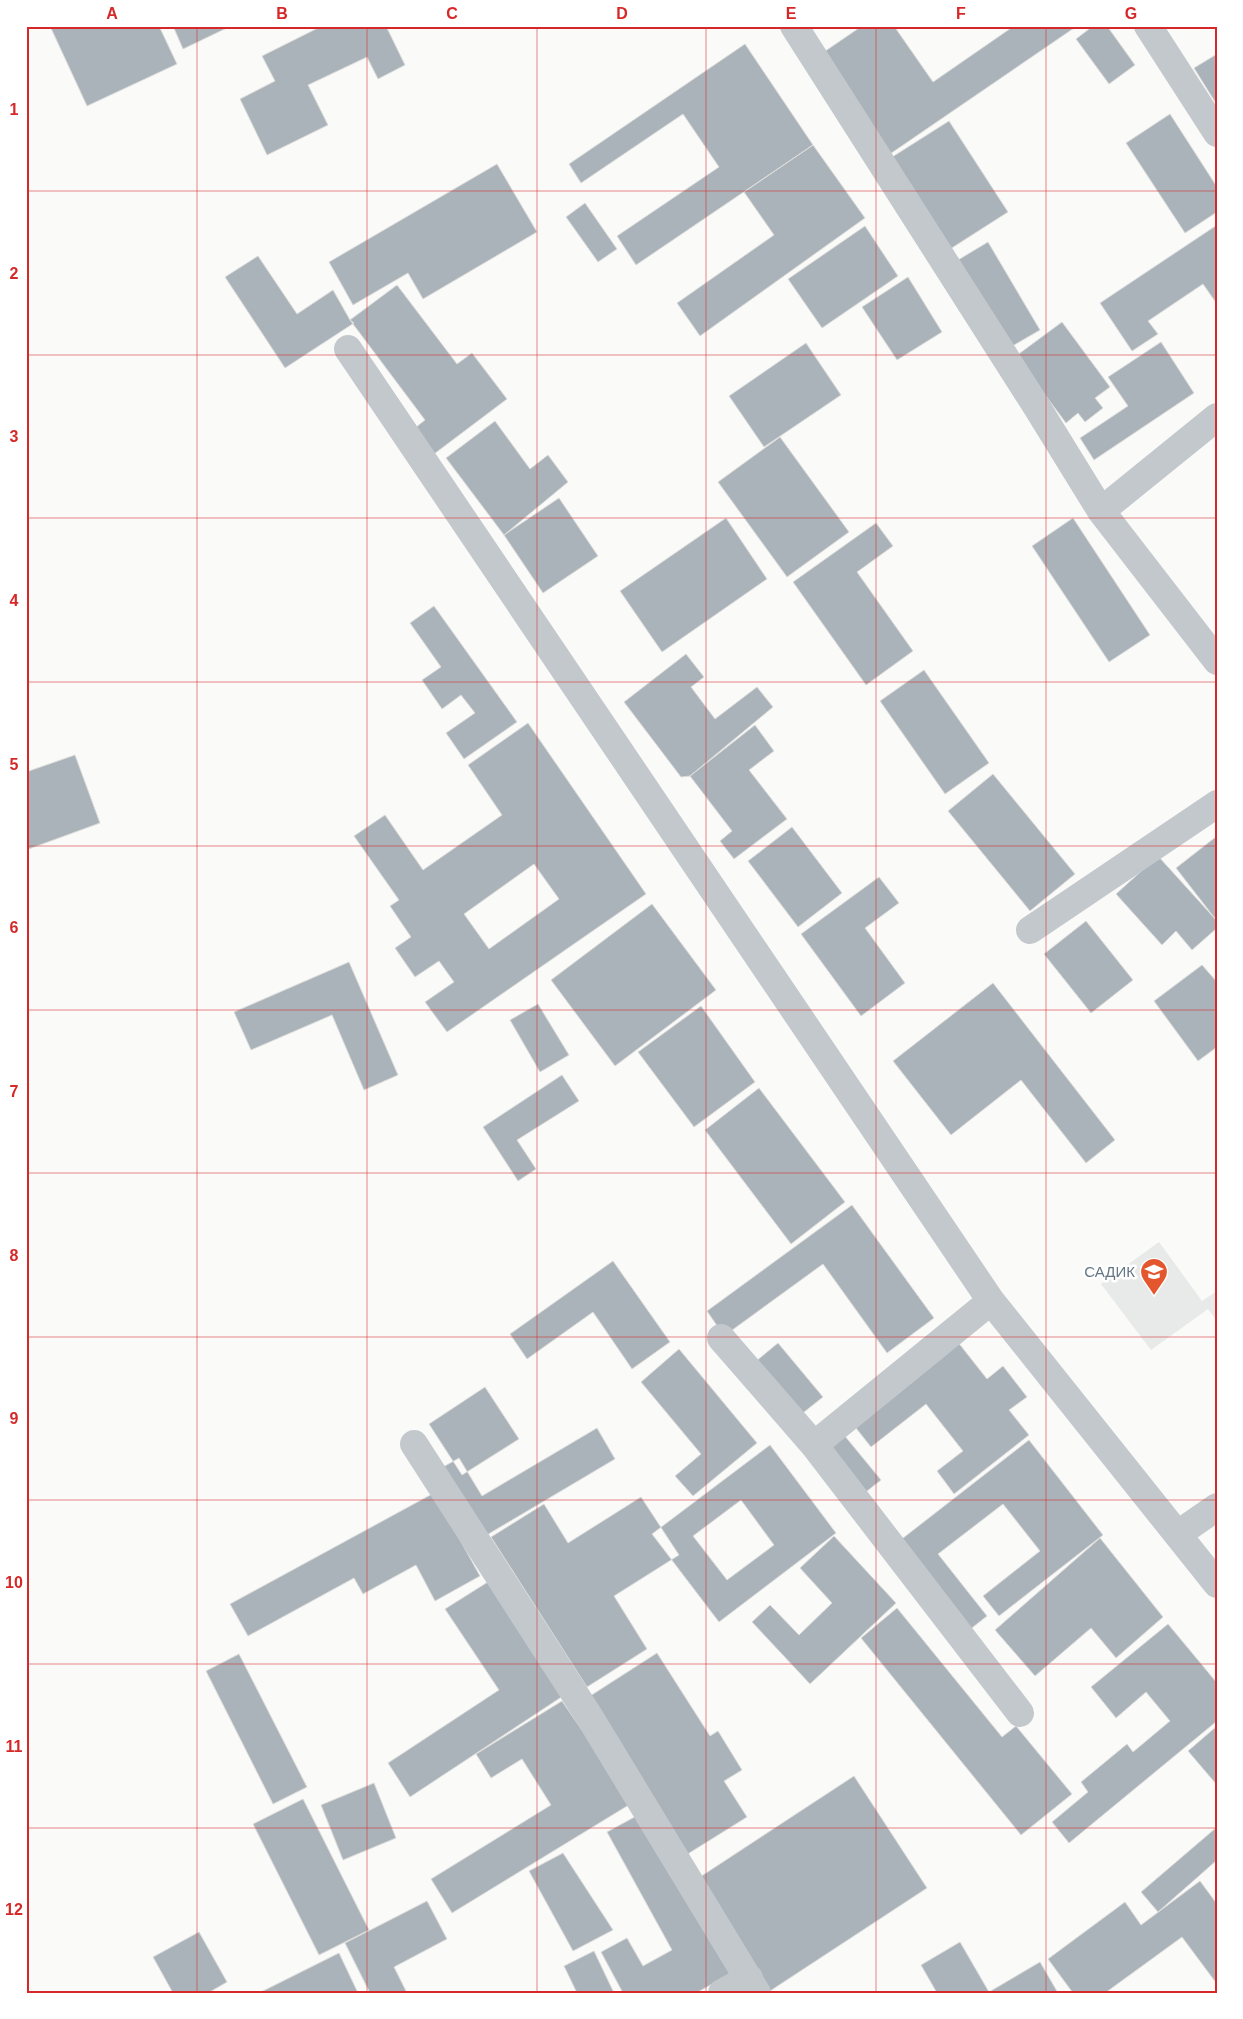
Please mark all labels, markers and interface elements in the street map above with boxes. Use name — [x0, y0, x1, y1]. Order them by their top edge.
text: A — [106, 5, 118, 22]
text: B — [276, 5, 288, 22]
text: C — [446, 5, 458, 22]
text: D — [616, 5, 628, 22]
text: E — [786, 5, 797, 22]
text: F — [956, 5, 966, 22]
text: G — [1125, 5, 1137, 22]
text: 1 — [10, 101, 19, 118]
text: 2 — [10, 265, 19, 282]
text: 3 — [10, 428, 19, 445]
text: 4 — [10, 592, 19, 609]
text: 5 — [10, 756, 19, 773]
text: 6 — [10, 919, 19, 936]
text: 7 — [10, 1083, 19, 1100]
text: 8 — [10, 1247, 19, 1264]
school or university icon: САДИК — [1139, 1257, 1169, 1296]
place label: САДИК — [1084, 1263, 1135, 1280]
text: 9 — [10, 1410, 19, 1427]
text: 10 — [5, 1574, 23, 1591]
text: 11 — [6, 1738, 23, 1755]
text: 12 — [5, 1901, 23, 1918]

